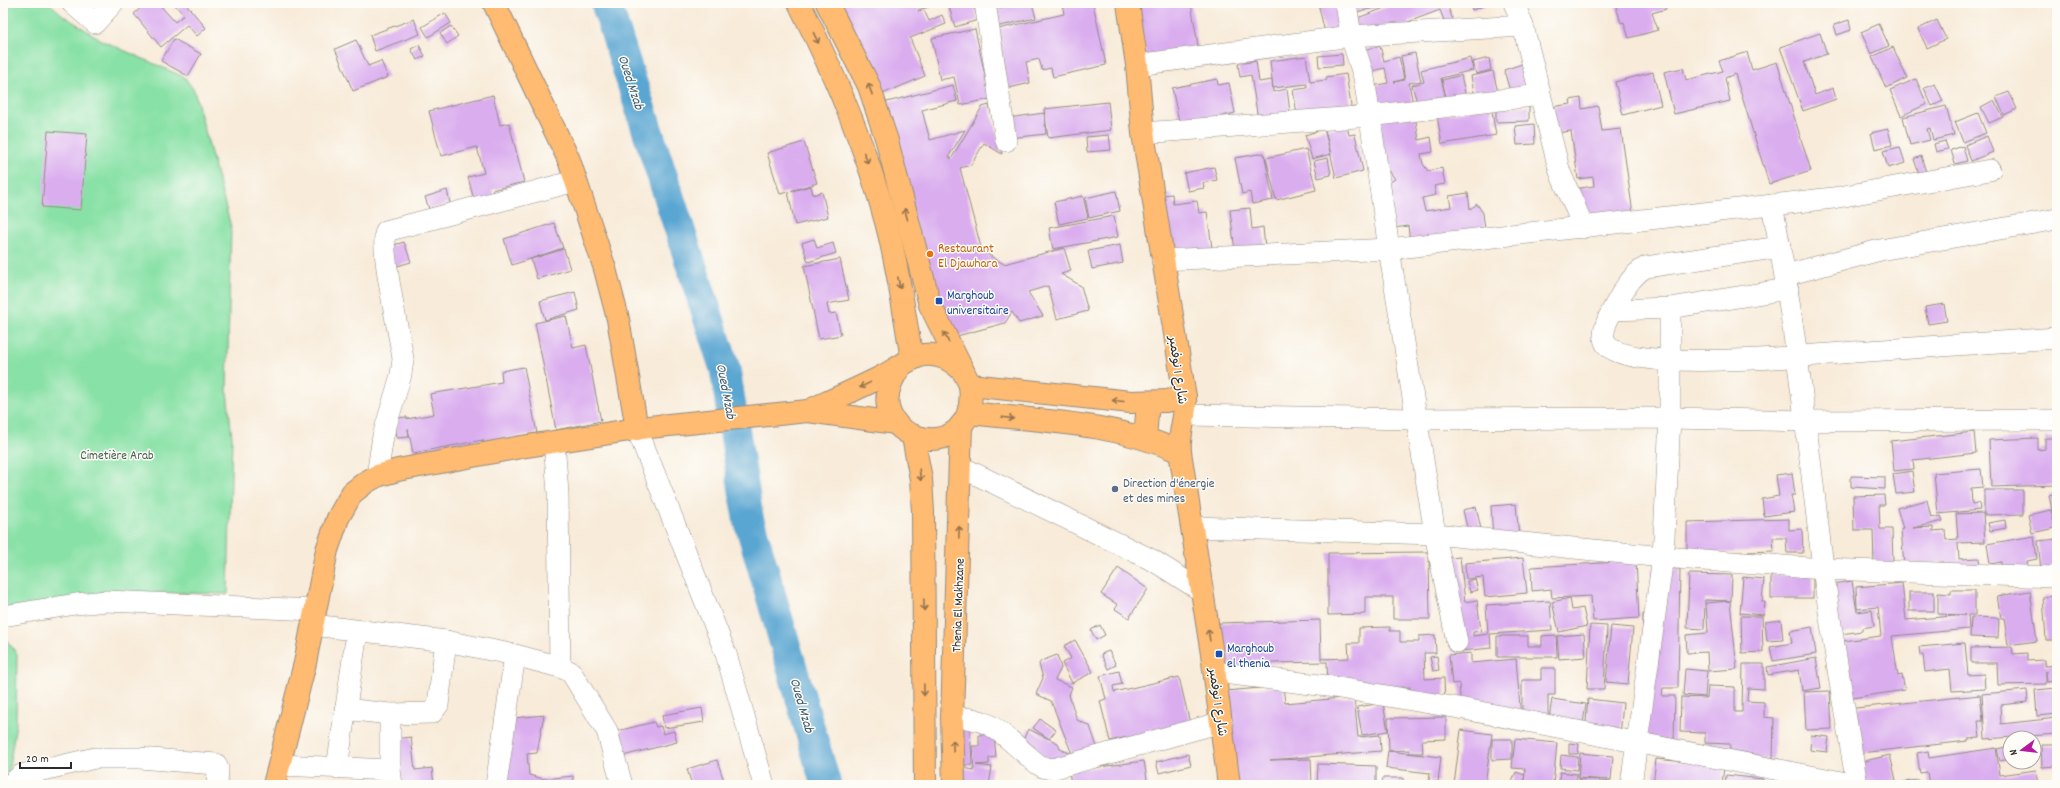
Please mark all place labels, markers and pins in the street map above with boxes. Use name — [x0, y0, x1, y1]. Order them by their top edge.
place label: Restaurant El Djawhara — [938, 240, 998, 274]
marker: Restaurant El Djawhara — [925, 249, 935, 259]
place label: Marghoub universitaire — [947, 287, 1009, 321]
marker: Marghoub universitaire — [934, 296, 944, 306]
place label: Direction d'énergie et des mines — [1123, 475, 1215, 509]
marker: Direction d'énergie et des mines — [1110, 484, 1120, 494]
place label: Marghoub el thenia — [1227, 640, 1275, 674]
marker: Marghoub el thenia — [1214, 649, 1224, 659]

